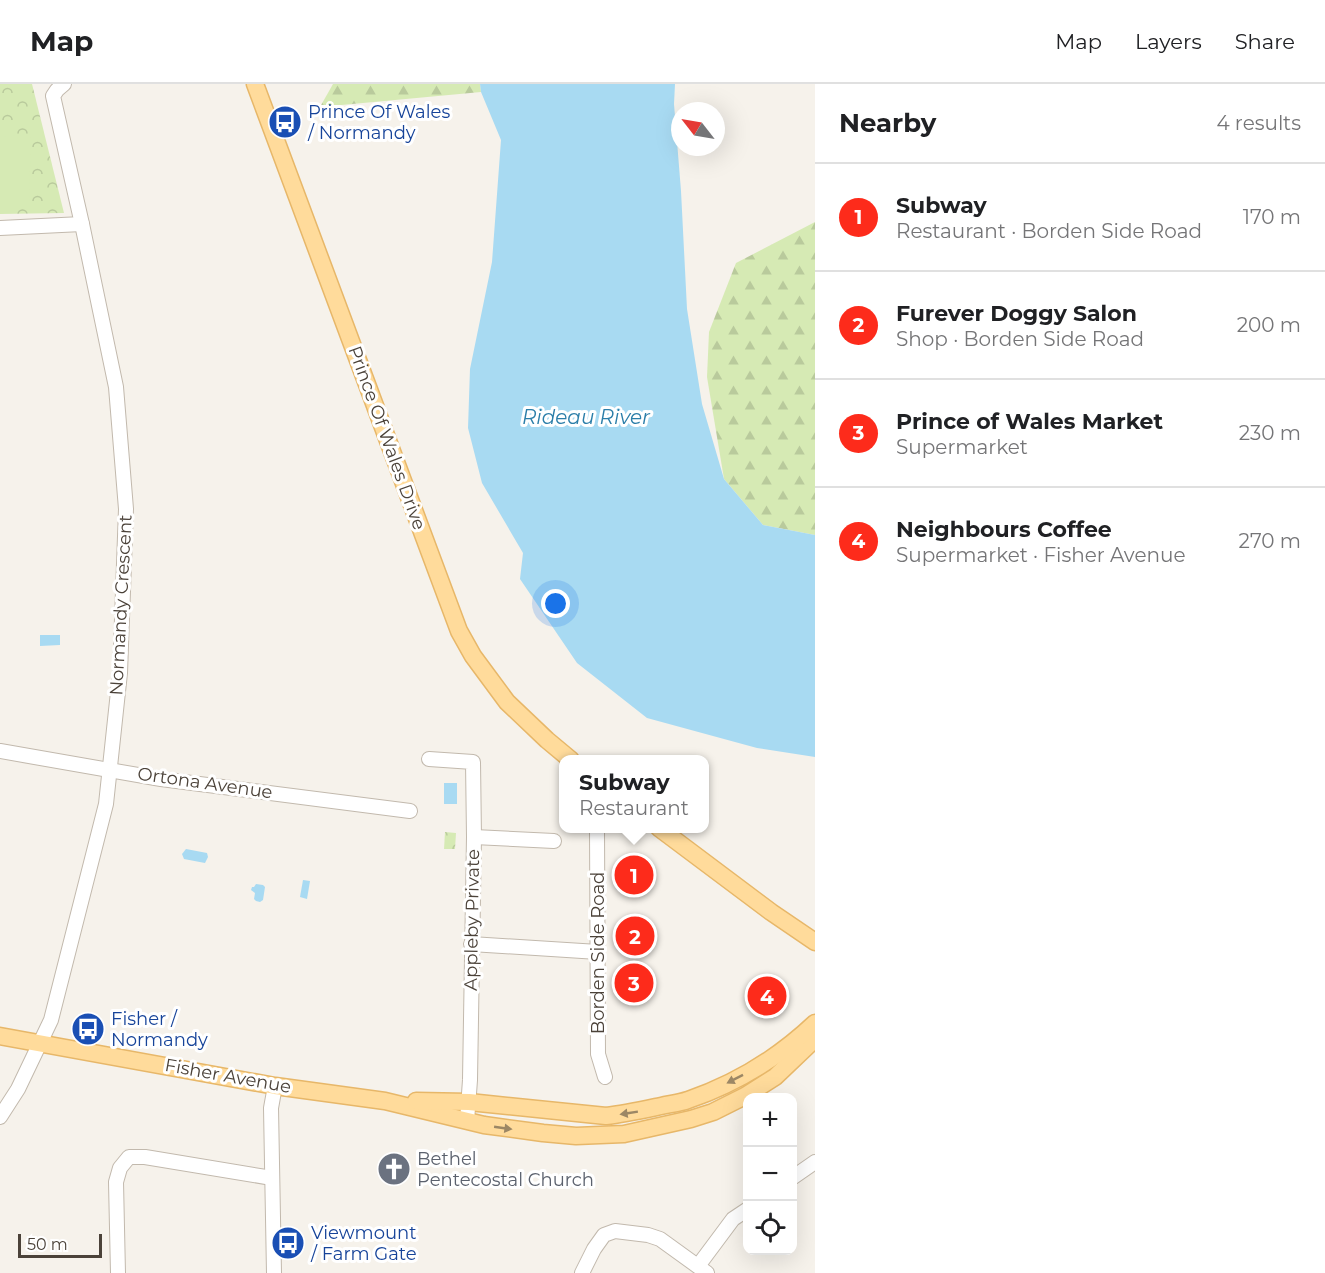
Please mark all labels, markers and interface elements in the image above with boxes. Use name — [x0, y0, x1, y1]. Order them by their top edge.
text: Map — [30, 24, 93, 58]
text: Map — [1055, 29, 1102, 54]
text: Layers — [1135, 29, 1202, 54]
text: Share — [1235, 29, 1295, 54]
place label: Prince Of Wales / Normandy — [307, 101, 450, 144]
north arrow — [671, 102, 725, 156]
bus stop icon: Prince Of Wales / Normandy — [267, 104, 303, 140]
text: Nearby — [839, 107, 936, 139]
text: 4 results — [1216, 111, 1301, 135]
text: Subway — [896, 192, 987, 219]
text: 1 — [855, 205, 862, 229]
text: 170 m — [1243, 205, 1301, 229]
text: Restaurant · Borden Side Road — [896, 219, 1202, 243]
text: Furever Doggy Salon — [896, 300, 1137, 327]
text: 2 — [853, 313, 864, 337]
text: 200 m — [1237, 313, 1301, 337]
text: Shop · Borden Side Road — [896, 327, 1144, 351]
street label: Prince Of Wales Drive — [343, 343, 431, 533]
water label: Rideau River — [522, 405, 651, 429]
text: Prince of Wales Market — [896, 408, 1163, 435]
text: 3 — [853, 421, 864, 445]
text: 230 m — [1239, 421, 1301, 445]
text: Supermarket — [896, 435, 1028, 459]
street label: Normandy Crescent — [105, 514, 137, 696]
text: Neighbours Coffee — [896, 516, 1112, 543]
text: 4 — [852, 529, 865, 553]
text: 270 m — [1239, 529, 1301, 553]
text: Supermarket · Fisher Avenue — [896, 543, 1186, 567]
your location — [541, 589, 570, 618]
popup — [559, 755, 709, 833]
street label: Ortona Avenue — [136, 763, 274, 803]
text: Subway — [579, 769, 670, 796]
text: Restaurant — [579, 796, 689, 820]
street label: Appleby Private — [460, 849, 484, 991]
pin: 1 — [614, 852, 654, 898]
street label: Borden Side Road — [587, 872, 609, 1034]
pin: 2 — [616, 914, 654, 958]
pin: 3 — [614, 960, 654, 1006]
pin: 4 — [748, 974, 786, 1018]
place label: Fisher / Normandy — [111, 1008, 208, 1051]
bus stop icon: Fisher / Normandy — [70, 1011, 106, 1047]
street label: Fisher Avenue — [163, 1054, 293, 1098]
one-way arrow — [726, 1075, 743, 1084]
map controls — [743, 1093, 797, 1255]
button: + — [743, 1093, 797, 1147]
one-way arrow — [619, 1108, 638, 1117]
one-way arrow — [494, 1123, 513, 1132]
button: − — [743, 1147, 797, 1201]
place label: Bethel Pentecostal Church — [417, 1148, 594, 1191]
church icon: Bethel Pentecostal Church — [376, 1151, 412, 1187]
button: locate — [743, 1201, 797, 1255]
place label: Viewmount / Farm Gate — [310, 1222, 417, 1265]
bus stop icon: Viewmount / Farm Gate — [270, 1225, 306, 1261]
scale bar — [18, 1231, 102, 1258]
text: 50 m — [27, 1235, 68, 1254]

